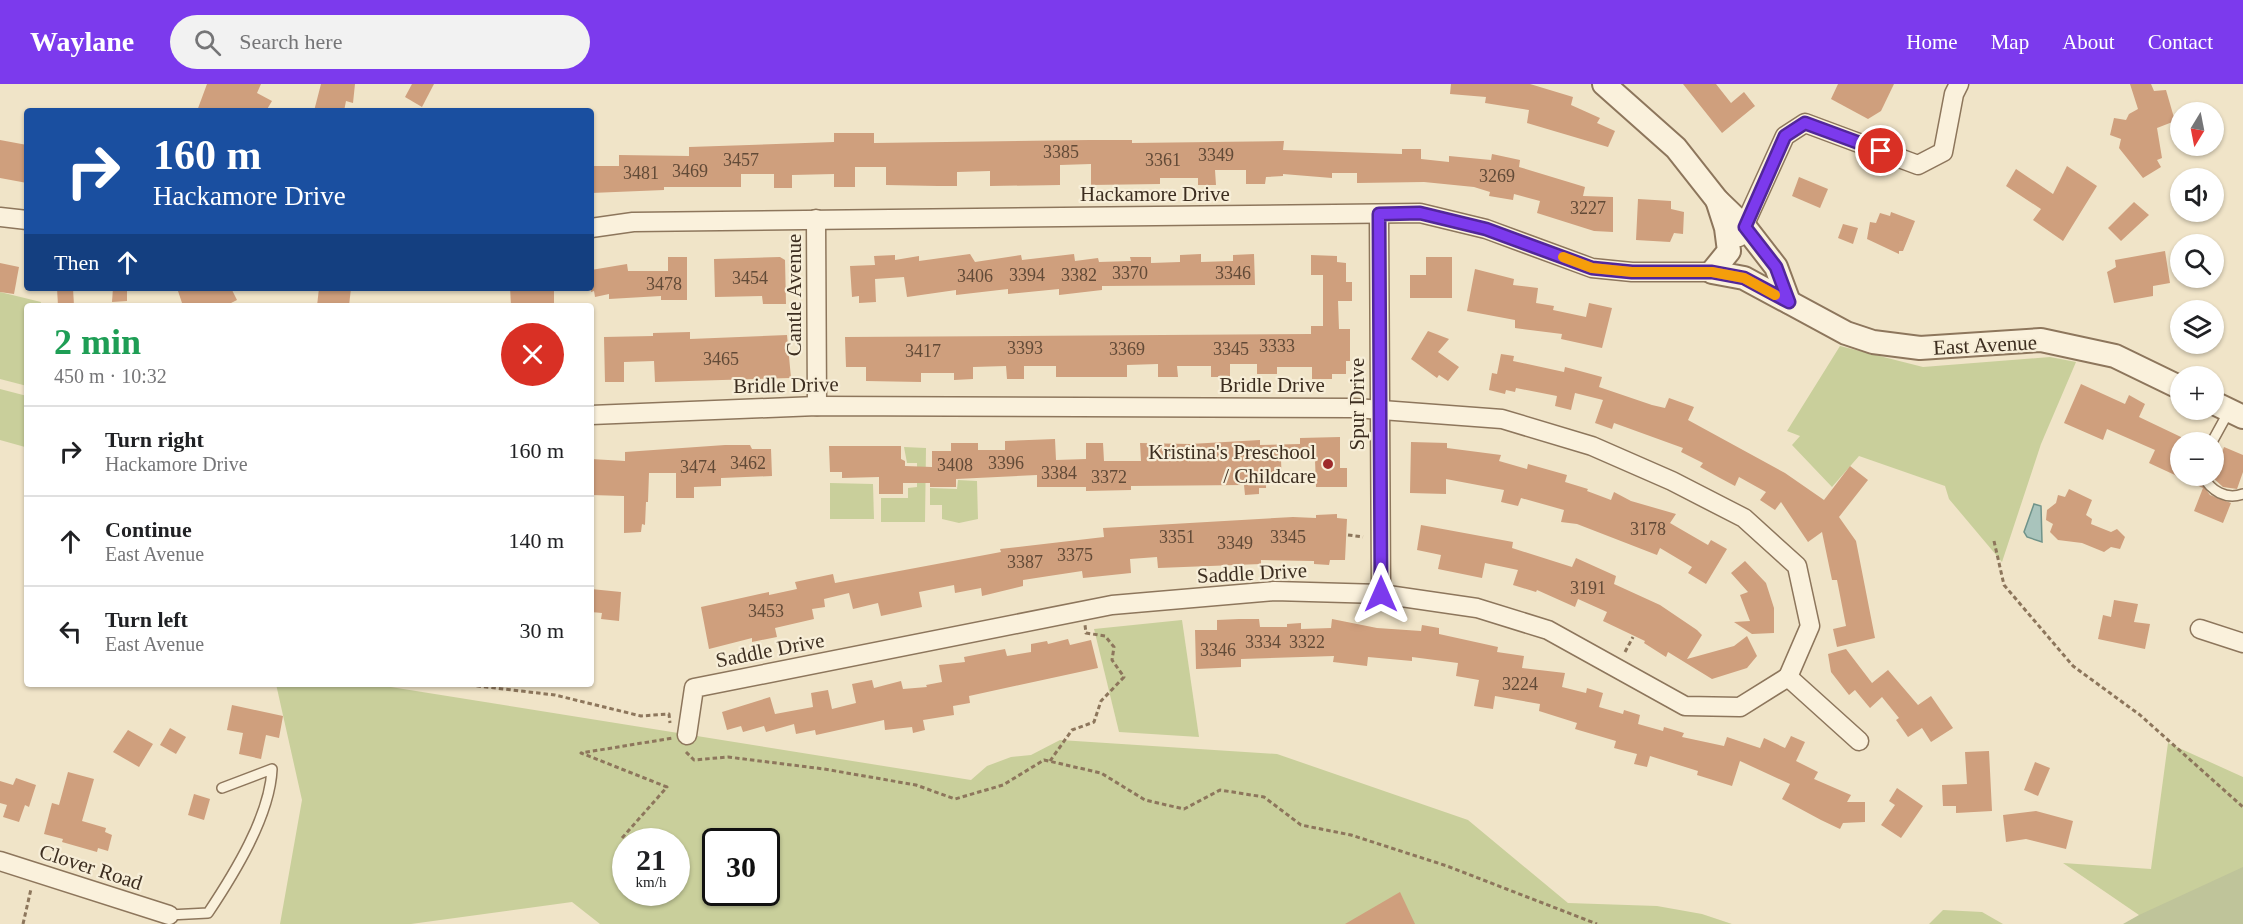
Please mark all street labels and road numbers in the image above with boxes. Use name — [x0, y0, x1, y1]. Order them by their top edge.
street label: Hackamore Drive — [1080, 182, 1230, 206]
street label: Cantle Avenue — [782, 234, 806, 356]
street label: East Avenue — [1932, 330, 2038, 360]
street label: Spur Drive — [1345, 358, 1369, 450]
street label: Bridle Drive — [733, 372, 839, 398]
street label: Bridle Drive — [1219, 373, 1325, 397]
street label: Saddle Drive — [1196, 558, 1308, 588]
street label: Saddle Drive — [714, 628, 826, 672]
street label: Clover Road — [37, 839, 146, 895]

